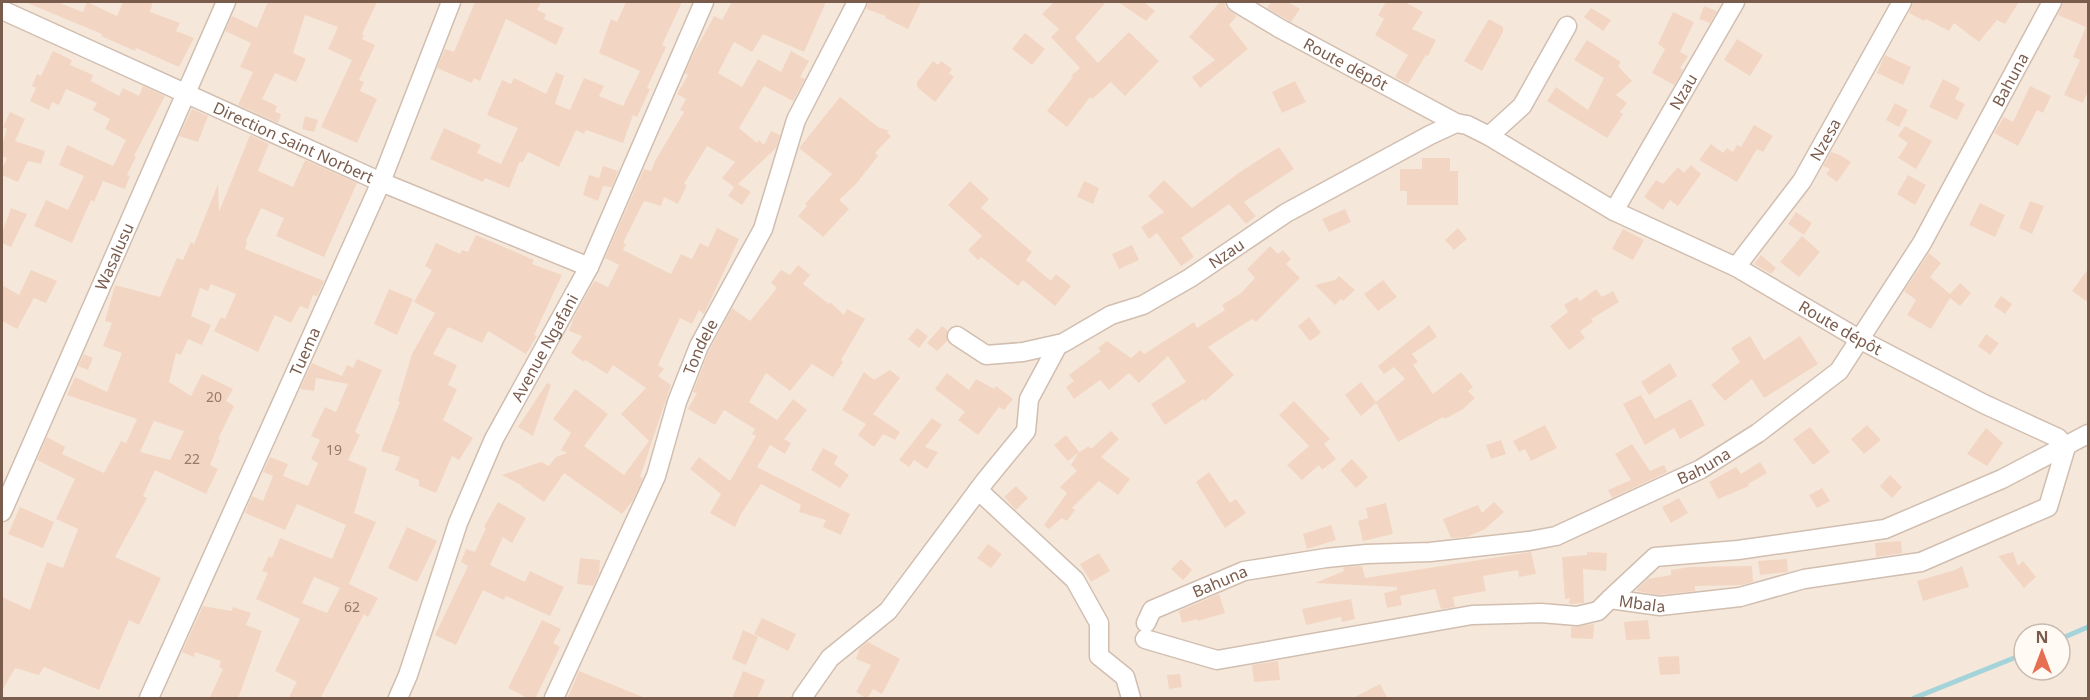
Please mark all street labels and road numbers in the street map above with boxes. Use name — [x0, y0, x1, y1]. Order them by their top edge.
street label: Route dépôt — [1300, 32, 1392, 96]
street label: Bahuna — [1987, 49, 2034, 110]
street label: Nzau — [1664, 69, 1702, 114]
street label: Direction Saint Norbert — [210, 96, 377, 188]
street label: Nzesa — [1805, 114, 1846, 165]
street label: Wasalusu — [90, 219, 139, 294]
street label: Nzau — [1204, 233, 1248, 273]
street label: Avenue Ngafani — [506, 290, 583, 405]
street label: Route dépôt — [1795, 295, 1886, 360]
street label: Tondele — [678, 315, 723, 378]
street label: Tuema — [284, 324, 325, 379]
street label: Bahuna — [1673, 442, 1735, 490]
street label: Bahuna — [1189, 560, 1251, 603]
street label: Mbala — [1618, 589, 1666, 617]

